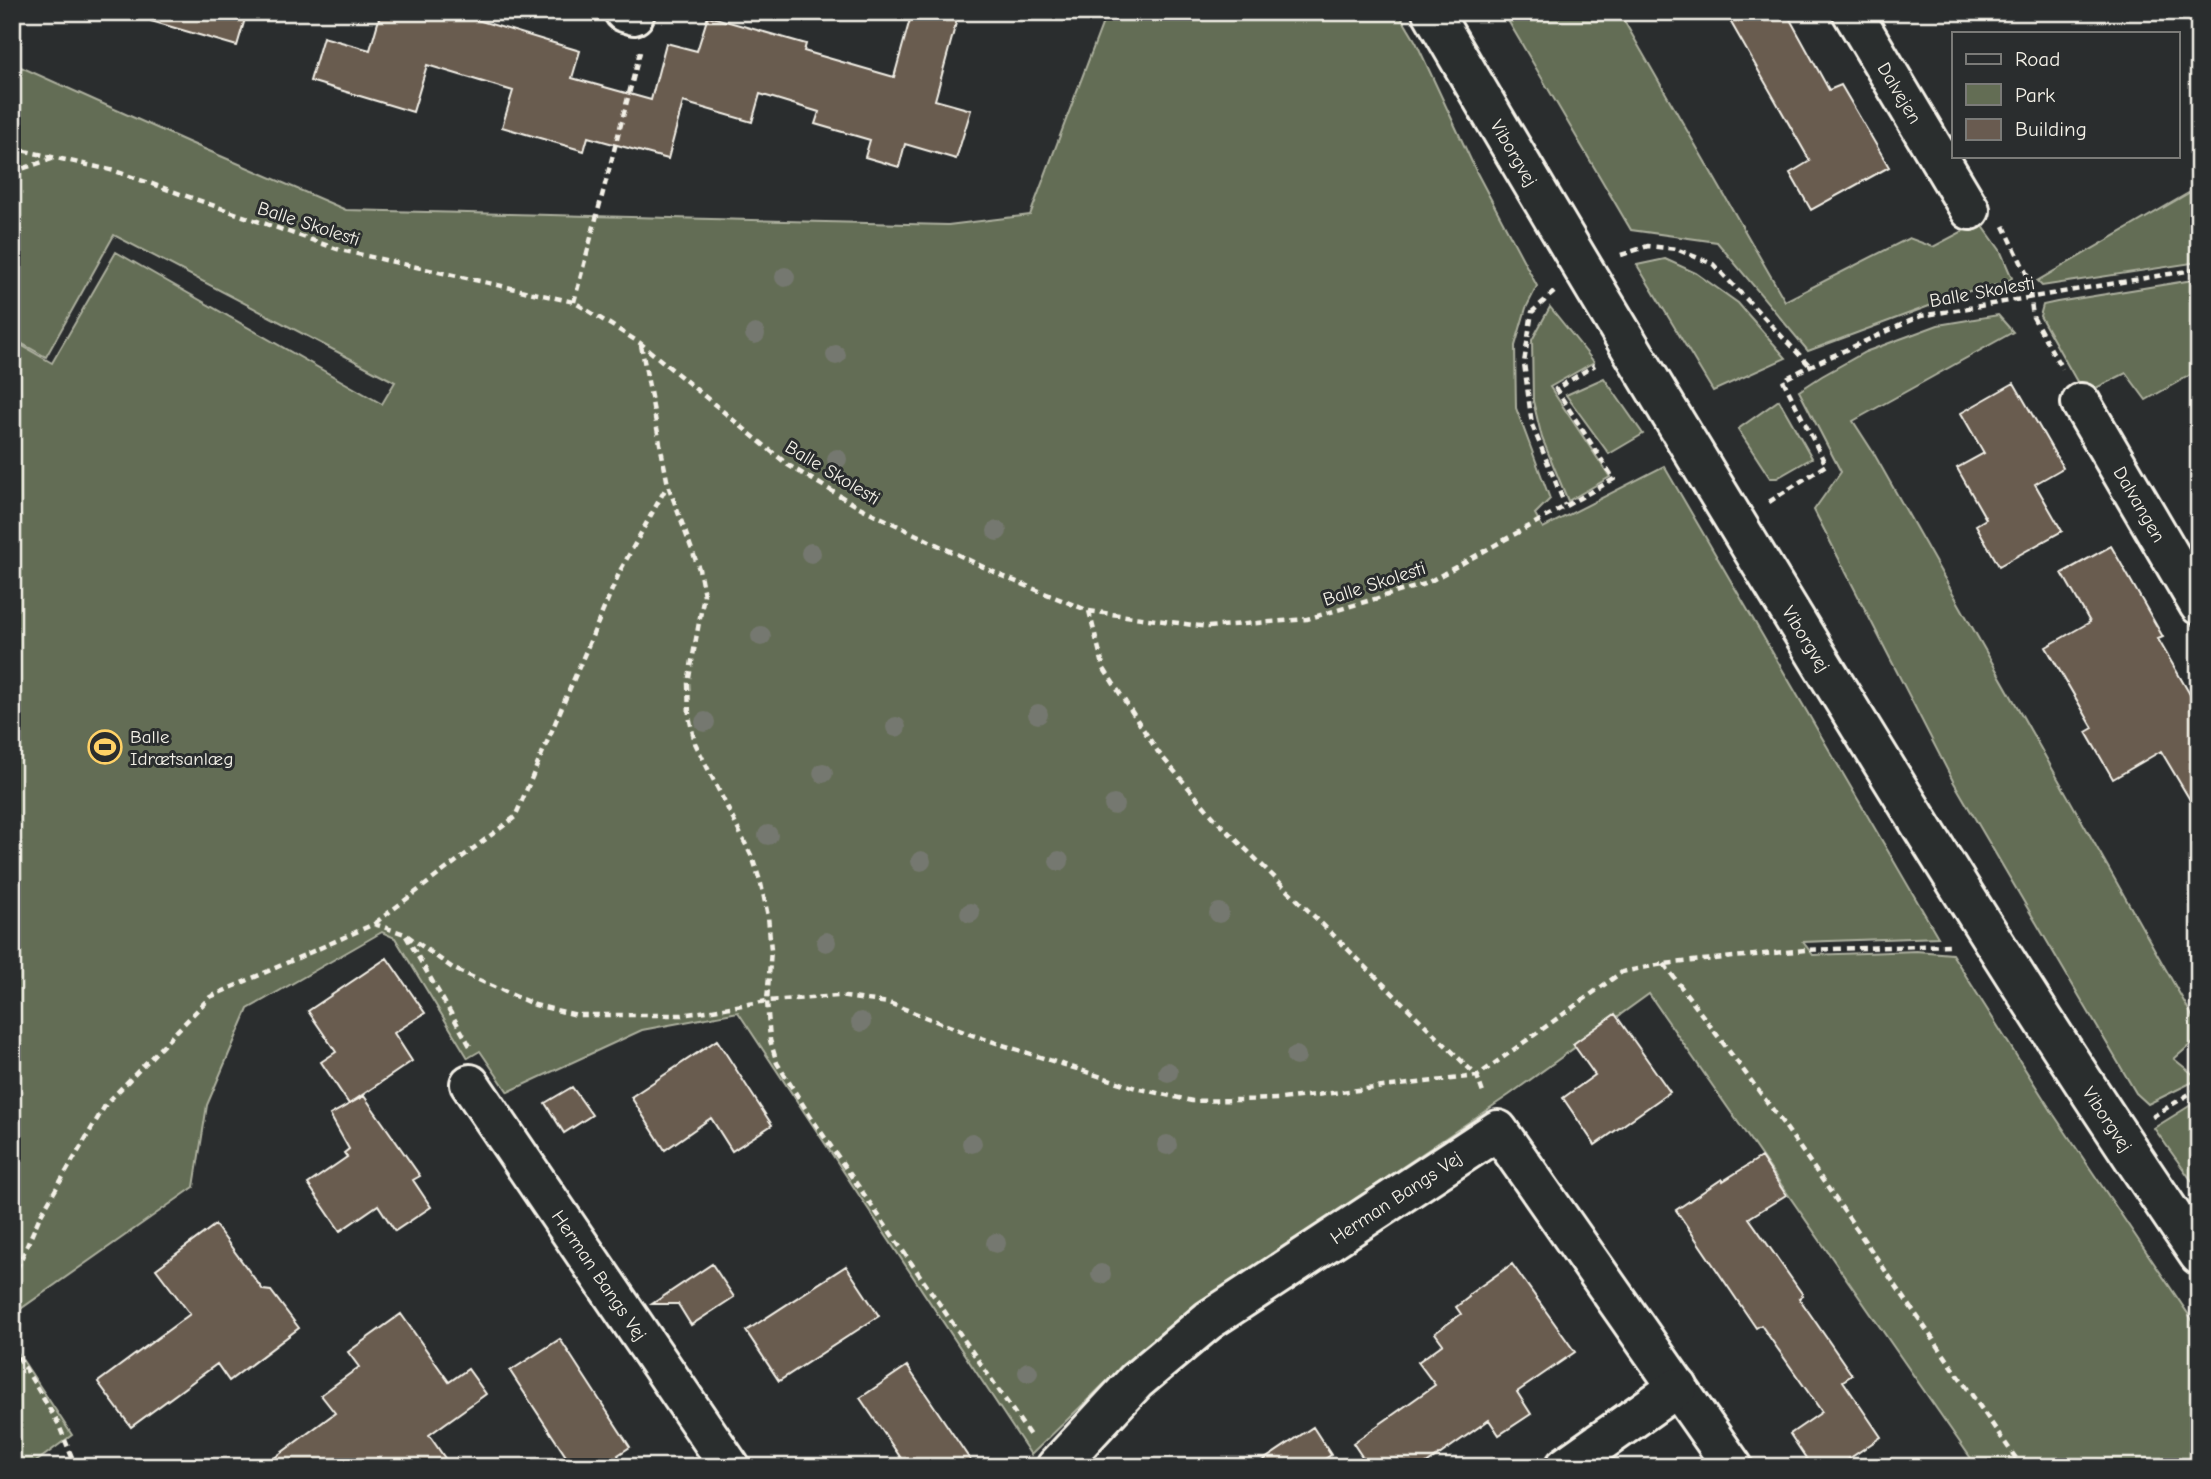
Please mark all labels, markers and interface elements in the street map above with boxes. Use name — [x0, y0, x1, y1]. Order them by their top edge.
legend — [1952, 32, 2180, 158]
text: Road — [2015, 47, 2060, 71]
street label: Dalvejen — [1873, 59, 1926, 128]
text: Park — [2015, 83, 2055, 107]
street label: Viborgvej — [1485, 116, 1542, 190]
text: Building — [2015, 117, 2087, 141]
street label: Balle Skolesti — [255, 197, 363, 251]
street label: Balle Skolesti — [1928, 272, 2037, 312]
street label: Balle Skolesti — [781, 436, 884, 510]
street label: Dalvangen — [2108, 463, 2170, 546]
street label: Balle Skolesti — [1320, 557, 1428, 611]
street label: Viborgvej — [1777, 602, 1834, 676]
place label: Balle Idrætsanlæg — [130, 726, 234, 770]
sports icon: Balle Idrætsanlæg — [86, 728, 124, 766]
street label: Viborgvej — [2078, 1083, 2136, 1156]
street label: Herman Bangs Vej — [1326, 1147, 1466, 1249]
street label: Herman Bangs Vej — [547, 1206, 651, 1345]

